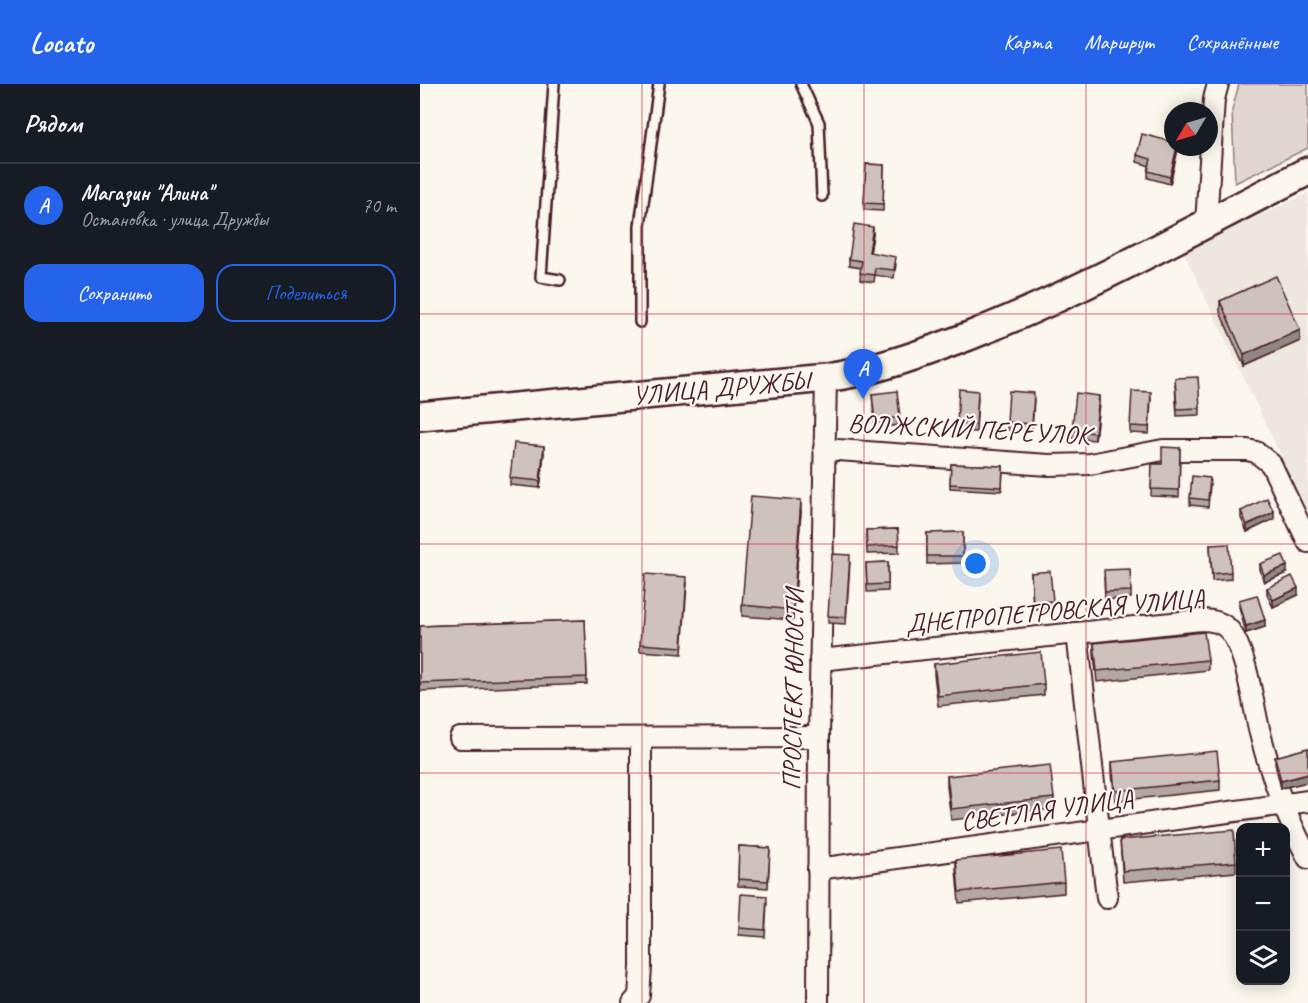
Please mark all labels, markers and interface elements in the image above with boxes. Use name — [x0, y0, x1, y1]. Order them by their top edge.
text: Locato — [30, 25, 93, 60]
text: Карта — [1003, 29, 1052, 55]
text: Маршрут — [1085, 29, 1154, 55]
text: Сохранённые — [1187, 29, 1278, 55]
north arrow — [1164, 102, 1218, 156]
text: Рядом — [24, 107, 82, 140]
text: Магазин "Алина" — [81, 179, 213, 207]
text: A — [38, 193, 49, 218]
text: 70 m — [362, 193, 396, 218]
text: Остановка · улица Дружбы — [81, 207, 268, 232]
button: Сохранить — [24, 264, 204, 322]
button: Поделиться — [216, 264, 396, 322]
pin: A — [844, 350, 882, 399]
street label: УЛИЦА ДРУЖБЫ — [631, 363, 816, 412]
street label: ВОЛЖСКИЙ ПЕРЕУЛОК — [847, 406, 1096, 452]
your location — [961, 549, 990, 578]
street label: ДНЕПРОПЕТРОВСКАЯ УЛИЦА — [904, 581, 1207, 641]
street label: ПРОСПЕКТ ЮНОСТИ — [775, 585, 811, 791]
street label: СВЕТЛАЯ УЛИЦА — [959, 781, 1136, 838]
map controls — [1236, 823, 1290, 985]
button: + — [1236, 823, 1290, 877]
button: − — [1236, 877, 1290, 931]
button: layers — [1236, 931, 1290, 985]

